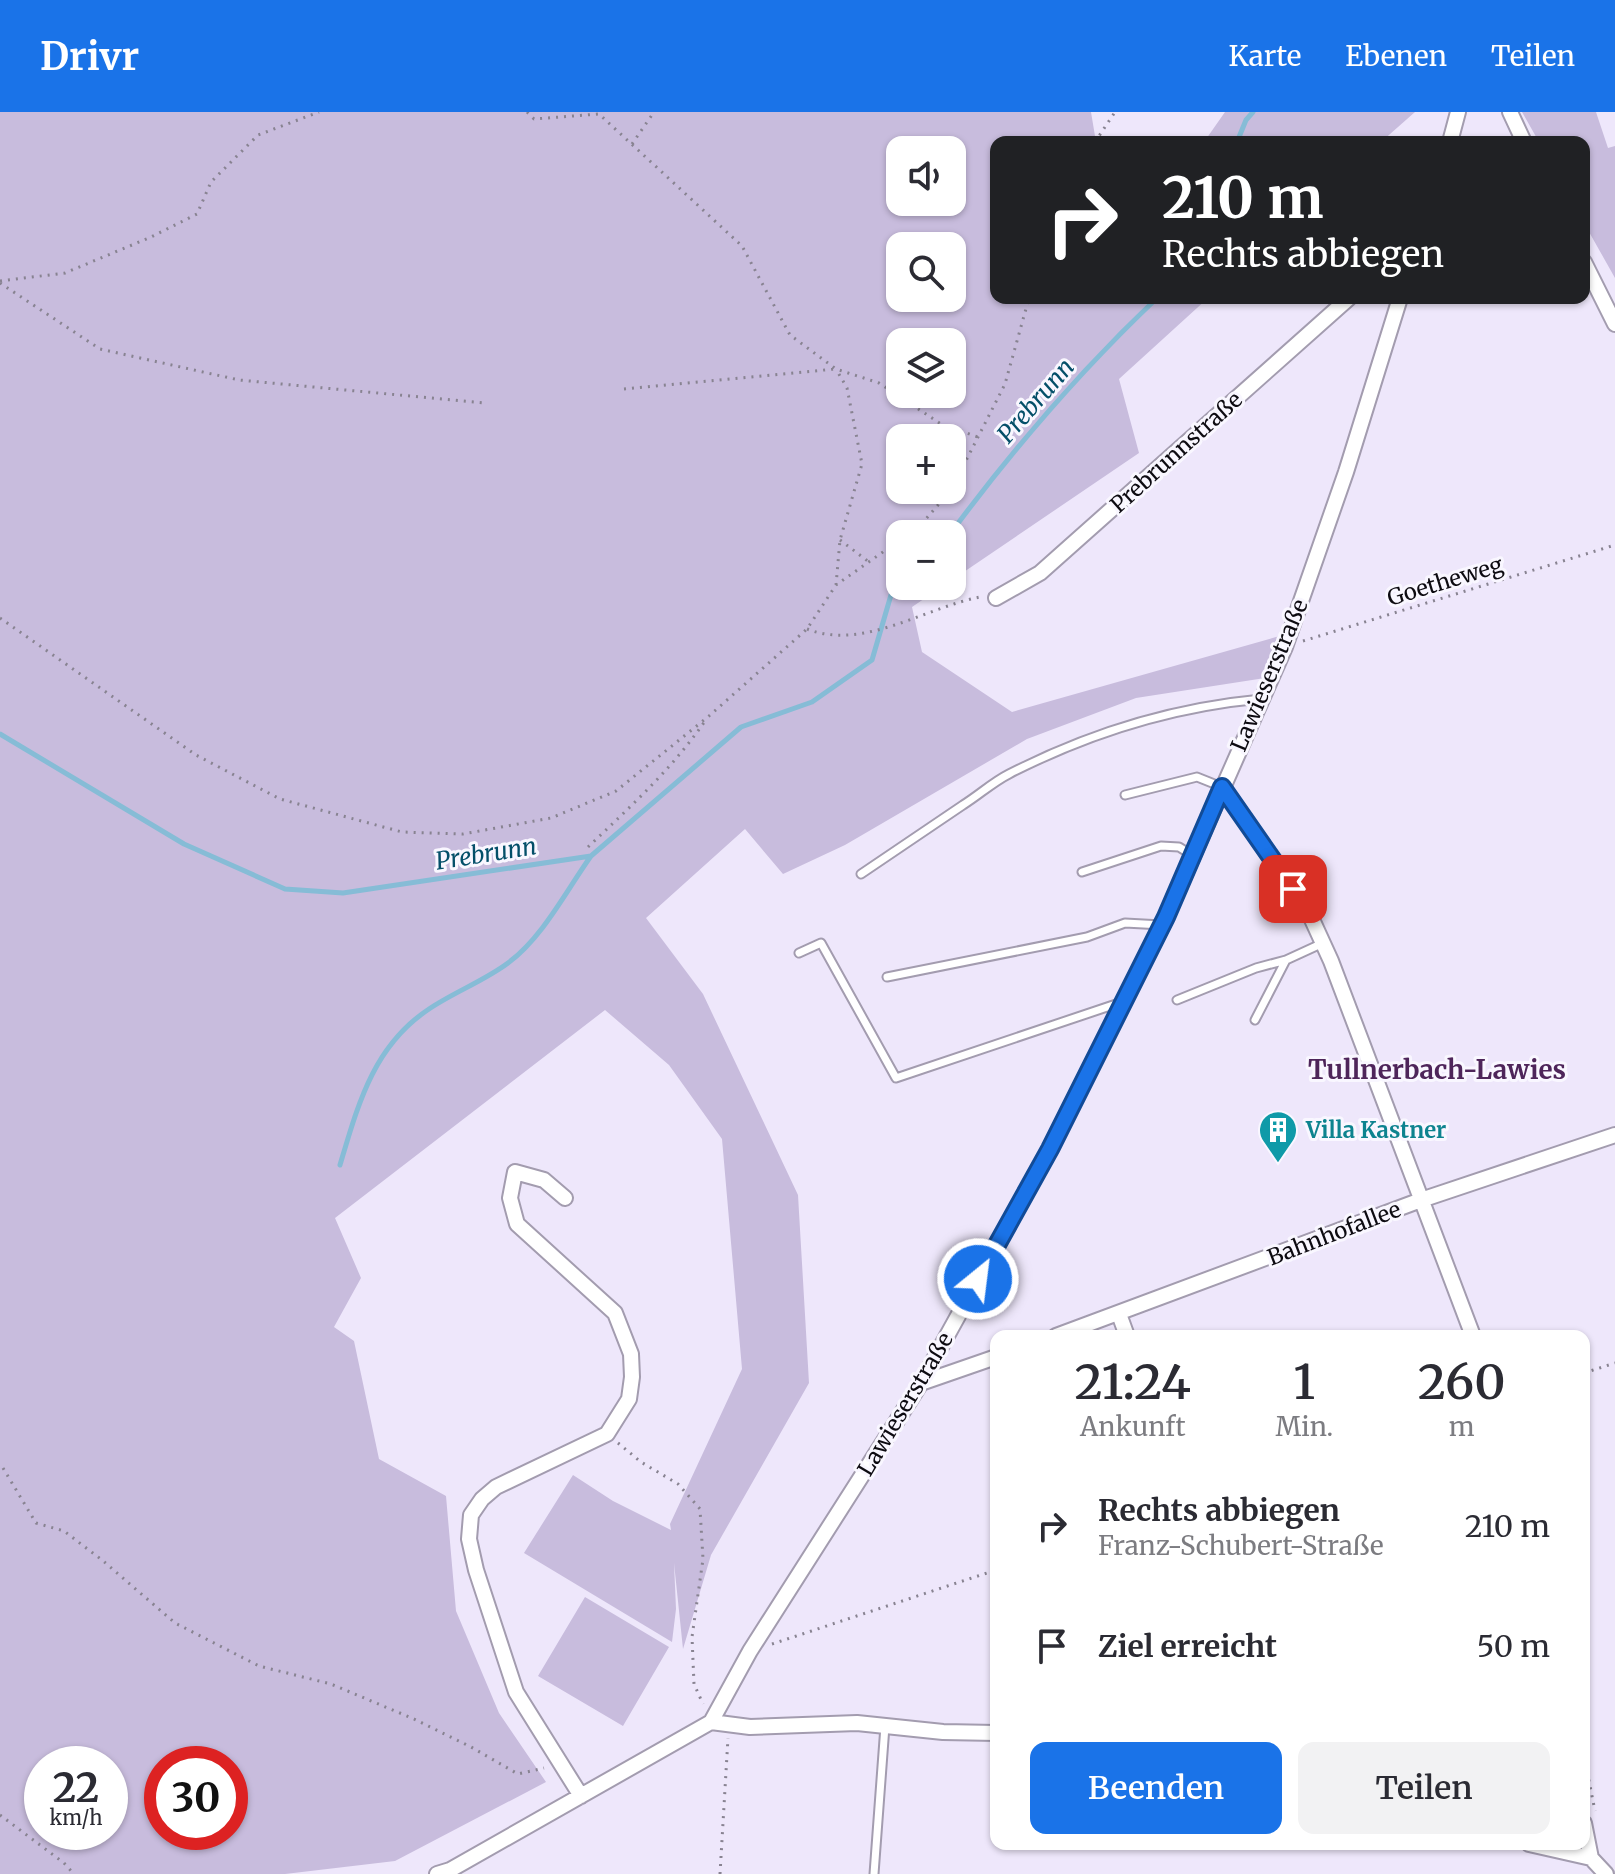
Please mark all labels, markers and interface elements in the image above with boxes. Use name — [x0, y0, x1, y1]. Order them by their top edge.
text: Drivr — [40, 33, 139, 80]
text: Karte — [1229, 38, 1301, 74]
text: Ebenen — [1345, 38, 1447, 74]
text: Teilen — [1491, 38, 1575, 74]
map controls — [886, 136, 966, 600]
button: sound — [886, 136, 966, 216]
text: 210 m — [1162, 163, 1324, 233]
icon: right — [1030, 168, 1134, 272]
button: search — [886, 232, 966, 312]
text: Rechts abbiegen — [1162, 232, 1444, 277]
button: layers — [886, 328, 966, 408]
water label: Prebrunn — [991, 352, 1081, 449]
street label: Prebrunnstraße — [1104, 385, 1248, 519]
button: + — [886, 424, 966, 504]
button: − — [886, 520, 966, 600]
street label: Goetheweg — [1384, 550, 1506, 612]
street label: Lawieserstraße — [1224, 595, 1314, 755]
water label: Prebrunn — [433, 830, 539, 877]
pin — [1259, 855, 1327, 923]
icon: arrive — [1271, 867, 1315, 911]
district label: Tullnerbach-Lawies — [1308, 1053, 1566, 1086]
building icon: Villa Kastner — [1257, 1109, 1299, 1164]
place label: Villa Kastner — [1305, 1116, 1446, 1144]
street label: Bahnhofallee — [1263, 1195, 1405, 1271]
position arrow — [936, 1237, 1020, 1321]
street label: Lawieserstraße — [851, 1327, 959, 1481]
text: 21:24 — [1075, 1352, 1191, 1412]
text: 1 — [1293, 1352, 1315, 1412]
text: 260 — [1418, 1352, 1505, 1412]
text: Ankunft — [1080, 1410, 1186, 1443]
text: Min. — [1276, 1410, 1333, 1443]
text: m — [1449, 1410, 1474, 1443]
text: Rechts abbiegen — [1098, 1491, 1340, 1529]
icon: right — [1030, 1504, 1074, 1548]
text: 210 m — [1465, 1507, 1550, 1545]
text: Franz-Schubert-Straße — [1098, 1529, 1384, 1562]
icon: arrive — [1030, 1624, 1074, 1668]
text: Ziel erreicht — [1098, 1627, 1277, 1665]
text: 50 m — [1477, 1627, 1550, 1665]
button: Beenden — [1030, 1742, 1282, 1834]
button: Teilen — [1298, 1742, 1550, 1834]
speed limit sign: 30 — [144, 1746, 248, 1850]
text: 22 — [53, 1763, 99, 1813]
text: km/h — [50, 1805, 102, 1830]

